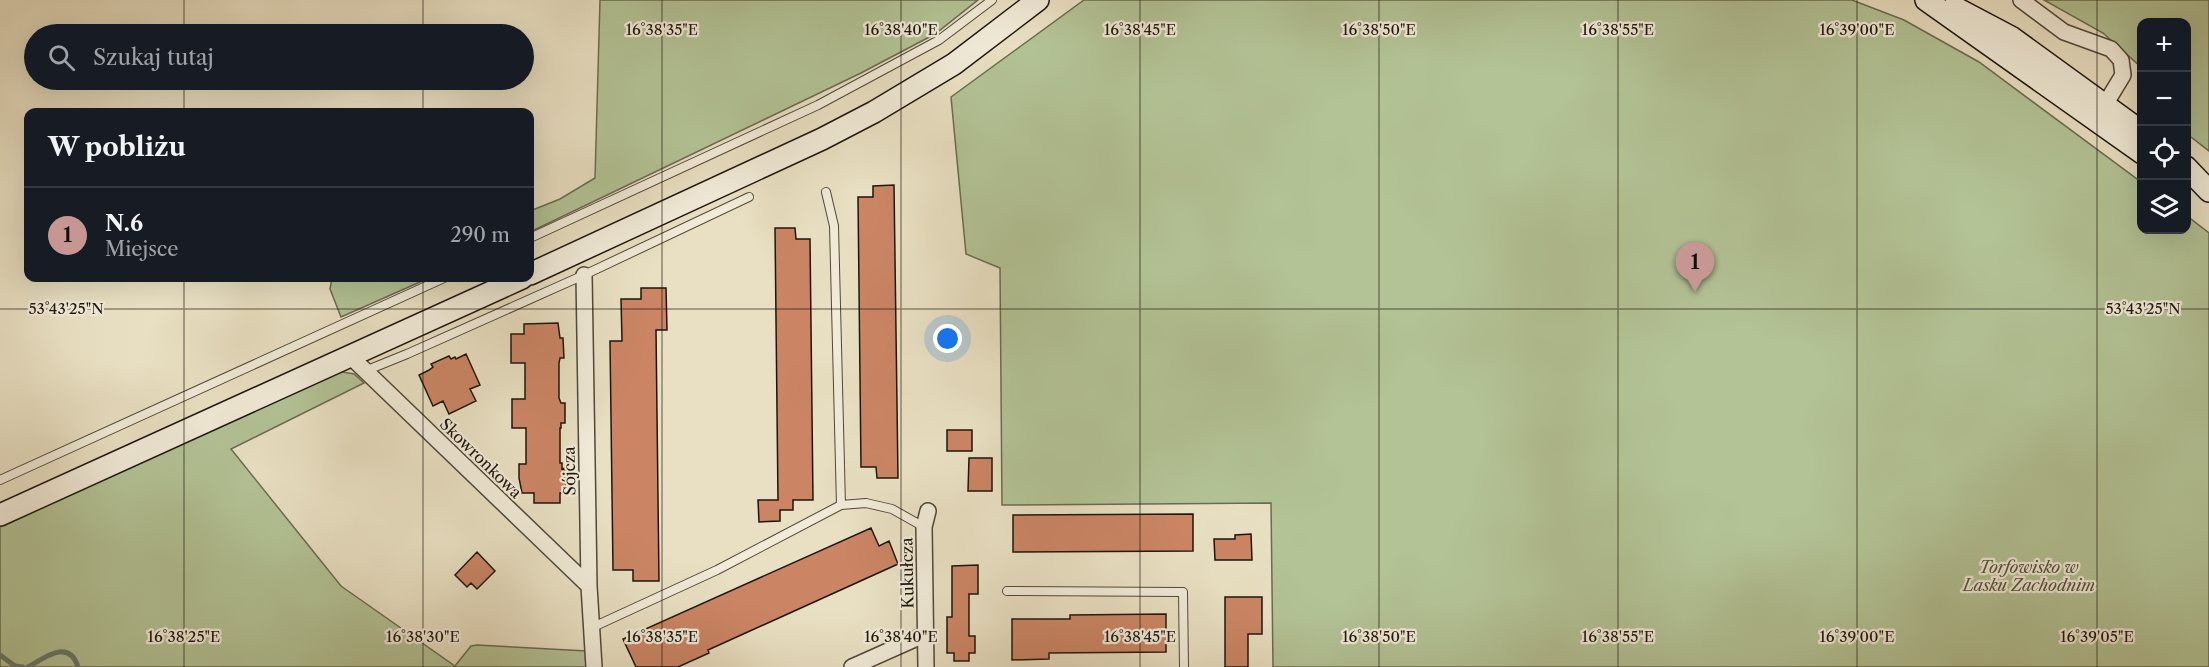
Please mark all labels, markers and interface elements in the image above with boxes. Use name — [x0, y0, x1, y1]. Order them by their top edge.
map controls — [2137, 18, 2191, 234]
button: + — [2137, 18, 2191, 72]
text: 16°38'35"E — [626, 20, 698, 39]
text: 16°38'40"E — [864, 20, 938, 39]
text: 16°38'45"E — [1104, 20, 1176, 39]
text: 16°38'50"E — [1342, 20, 1416, 39]
text: 16°38'55"E — [1582, 20, 1654, 39]
text: 16°39'00"E — [1820, 20, 1894, 39]
search box — [24, 24, 534, 90]
icon: search — [45, 41, 78, 74]
text: Szukaj tutaj — [93, 44, 214, 71]
button: − — [2137, 72, 2191, 126]
button: locate — [2137, 126, 2191, 180]
text: W pobliżu — [48, 131, 186, 163]
button: layers — [2137, 180, 2191, 234]
text: N.6 — [105, 210, 143, 237]
text: 1 — [63, 223, 72, 247]
text: 290 m — [450, 223, 510, 247]
text: Miejsce — [105, 237, 179, 261]
pin: 1 — [1676, 242, 1714, 292]
text: 53°43'25"N — [28, 299, 104, 318]
text: 53°43'25"N — [2105, 299, 2181, 318]
your location — [933, 324, 962, 353]
street label: Skowronkowa — [436, 414, 527, 503]
street label: Sójcza — [559, 446, 579, 496]
street label: Kukułcza — [896, 537, 918, 609]
park label: Torfowisko w Lasku Zachodnim — [1961, 557, 2095, 595]
text: 16°38'25"E — [148, 627, 220, 646]
text: 16°38'30"E — [386, 627, 460, 646]
text: 16°38'35"E — [626, 627, 698, 646]
text: 16°38'40"E — [864, 627, 938, 646]
text: 16°38'45"E — [1104, 627, 1176, 646]
text: 16°38'50"E — [1342, 627, 1416, 646]
text: 16°38'55"E — [1582, 627, 1654, 646]
text: 16°39'00"E — [1820, 627, 1894, 646]
text: 16°39'05"E — [2060, 627, 2134, 646]

